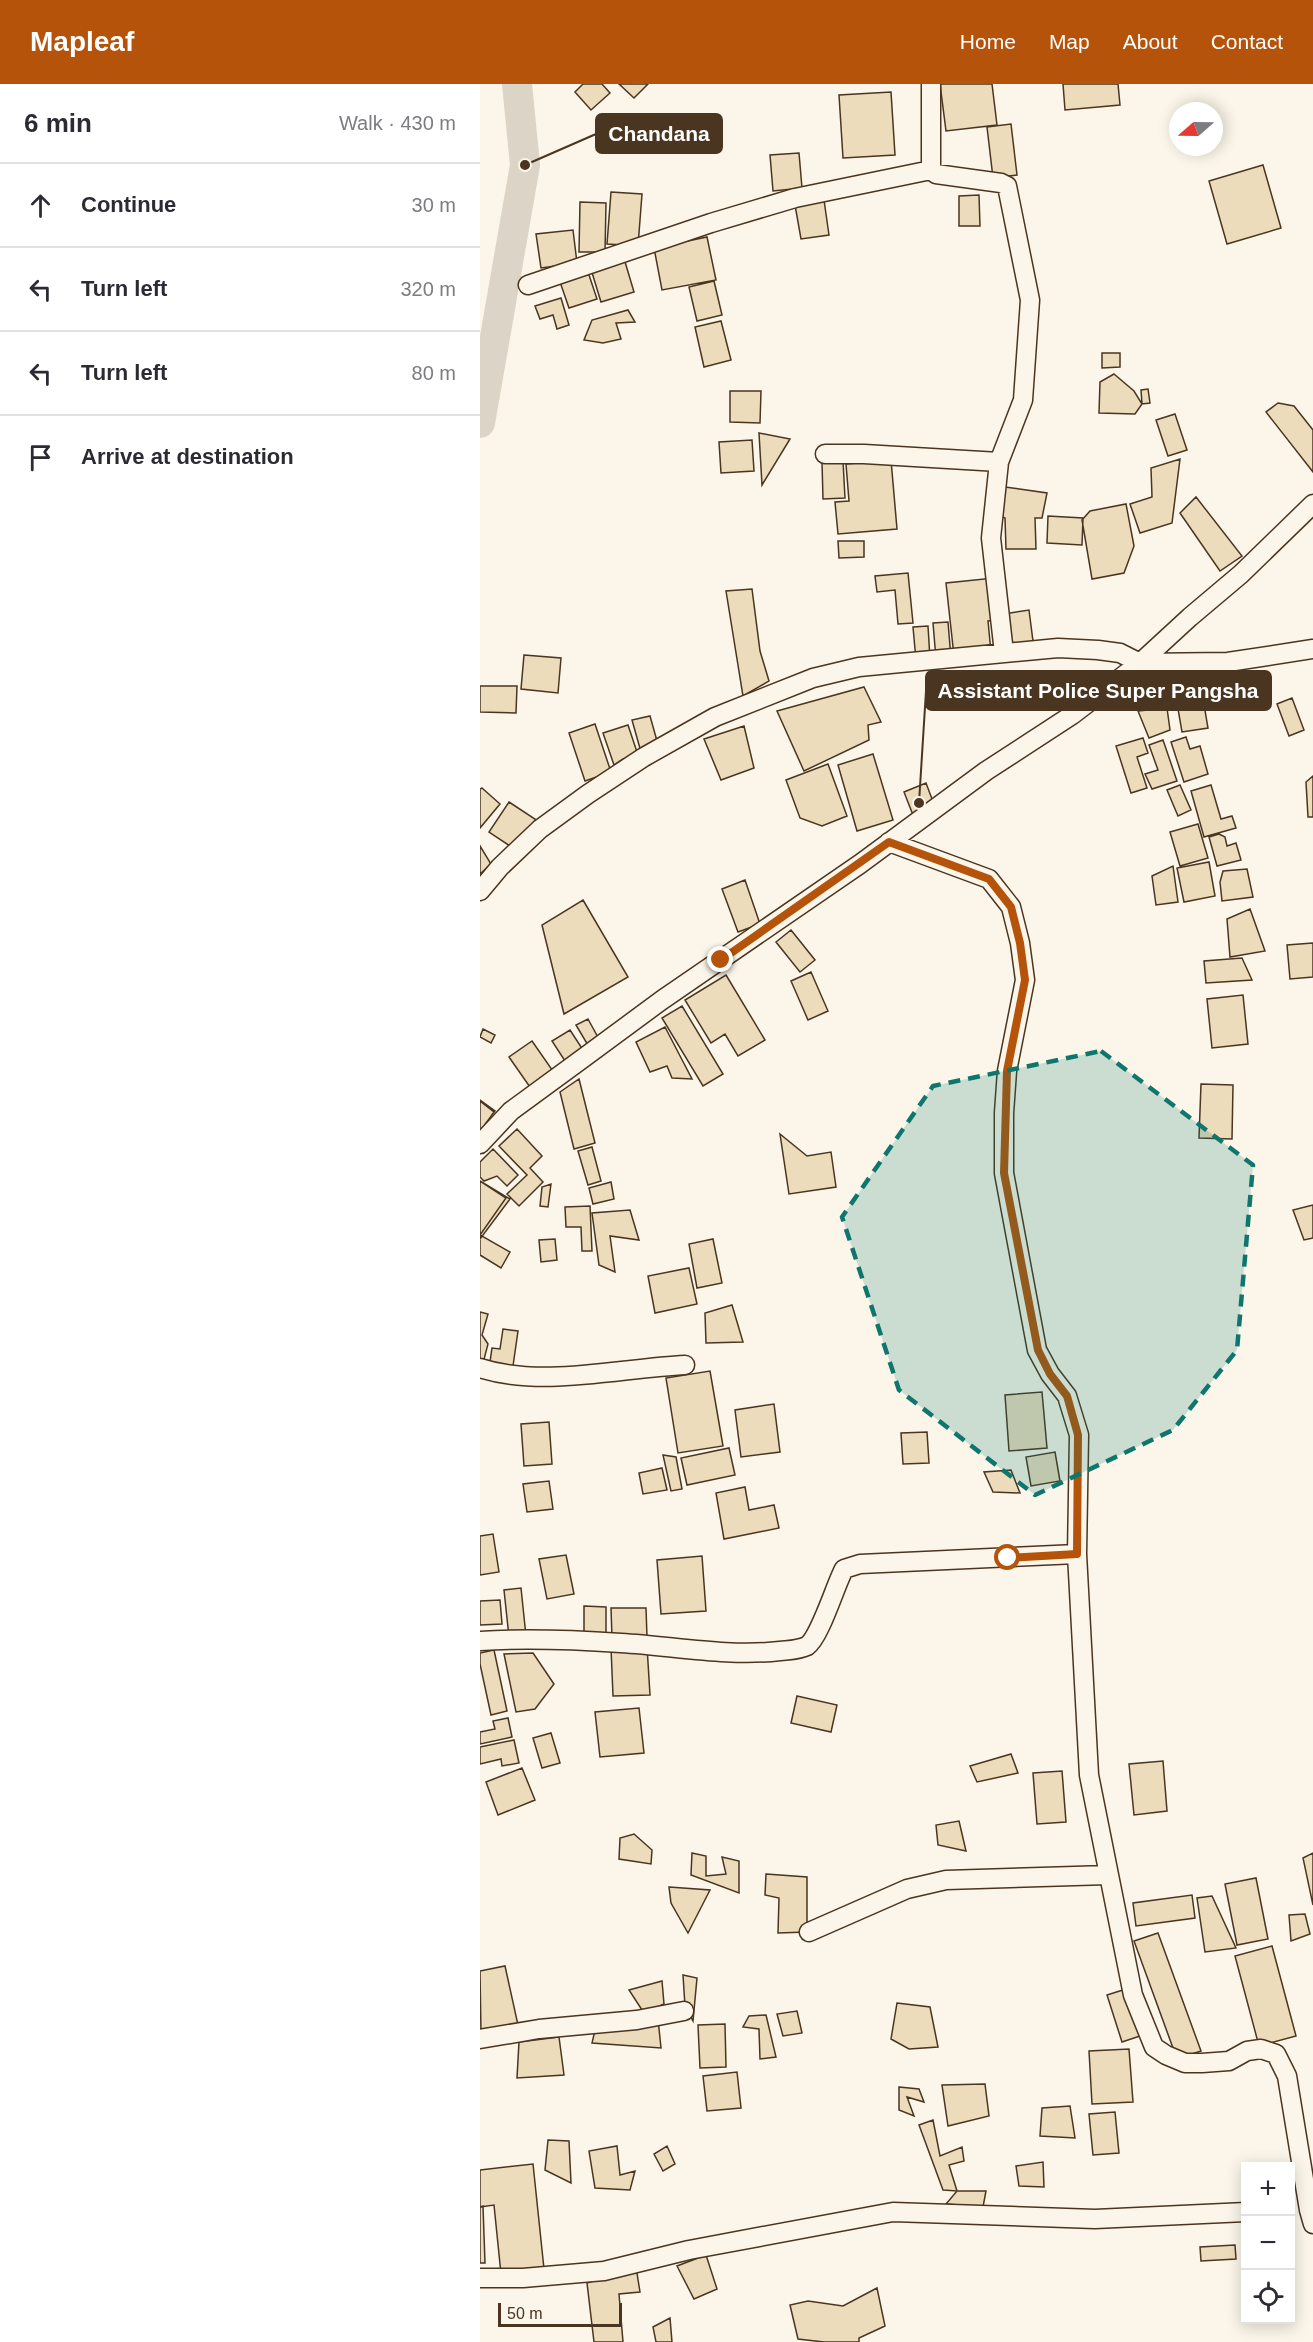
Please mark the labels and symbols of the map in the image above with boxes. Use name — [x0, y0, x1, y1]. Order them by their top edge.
north arrow — [1169, 102, 1223, 156]
callout: Chandana — [596, 114, 722, 153]
text: Chandana — [608, 122, 710, 145]
callout: Assistant Police Super Pangsha — [926, 671, 1271, 710]
text: Assistant Police Super Pangsha — [938, 679, 1259, 702]
route end — [707, 946, 733, 972]
route start — [994, 1544, 1020, 1570]
scale bar — [498, 2300, 622, 2328]

